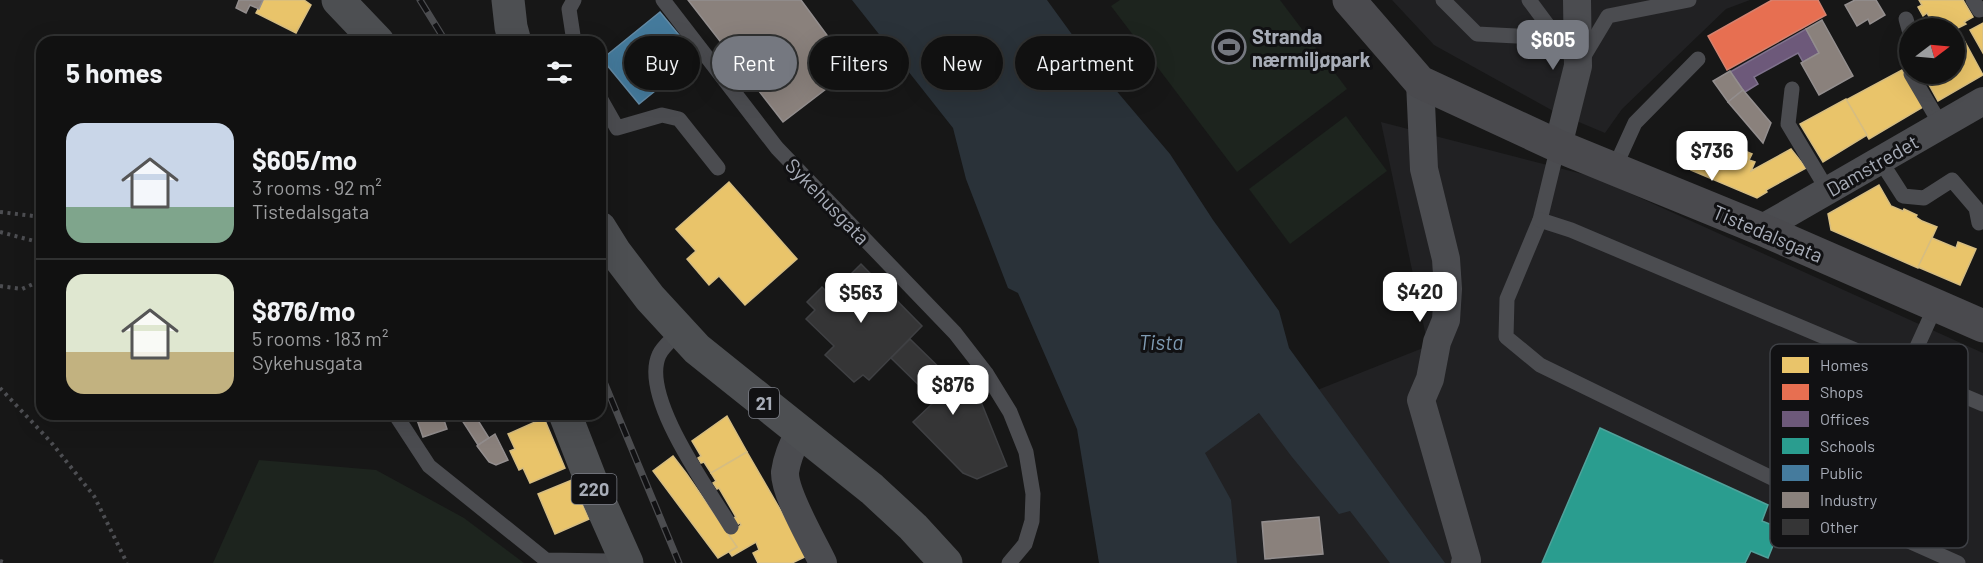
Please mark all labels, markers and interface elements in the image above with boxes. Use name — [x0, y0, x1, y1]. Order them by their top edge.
north arrow — [1899, 18, 1965, 84]
map controls — [1899, 18, 1965, 84]
pin: $605 — [1517, 20, 1589, 71]
place label: Stranda nærmiljøpark — [1252, 24, 1371, 71]
text: $605 — [1531, 27, 1575, 51]
sports icon: Stranda nærmiljøpark — [1211, 29, 1247, 65]
chip: Buy — [624, 36, 700, 90]
chip: Rent — [712, 36, 797, 90]
chip: Filters — [809, 36, 909, 90]
chip: New — [921, 36, 1003, 90]
chip: Apartment — [1015, 36, 1155, 90]
icon: filters — [543, 56, 576, 89]
text: 5 homes — [66, 57, 163, 88]
street label: Damstredet — [1822, 129, 1922, 201]
pin: $736 — [1676, 131, 1748, 182]
text: $736 — [1691, 138, 1733, 162]
text: $605/mo — [252, 144, 357, 175]
icon: home — [114, 147, 186, 219]
street label: Sykehusgata — [781, 153, 875, 249]
text: 3 rooms · 92 m² — [252, 175, 382, 199]
text: Tistedalsgata — [252, 199, 369, 223]
street label: Tistedalsgata — [1709, 199, 1827, 267]
pin: $420 — [1384, 272, 1456, 323]
pin: $563 — [825, 273, 897, 324]
text: $420 — [1397, 279, 1443, 303]
text: $563 — [839, 280, 883, 304]
text: $876/mo — [252, 295, 355, 326]
icon: home — [114, 298, 186, 370]
text: 5 rooms · 183 m² — [252, 326, 388, 350]
water label: Tista — [1139, 329, 1183, 354]
legend — [1770, 344, 1968, 548]
text: Sykehusgata — [252, 350, 363, 374]
text: Homes — [1820, 355, 1868, 374]
pin: $876 — [917, 365, 989, 416]
text: $876 — [932, 372, 974, 396]
text: Shops — [1820, 382, 1863, 401]
road number: 21 — [749, 388, 779, 418]
text: Offices — [1820, 409, 1869, 428]
text: Schools — [1820, 436, 1875, 455]
text: Public — [1820, 463, 1863, 482]
road number: 220 — [572, 474, 616, 504]
text: Industry — [1820, 490, 1878, 509]
text: Other — [1820, 517, 1859, 536]

